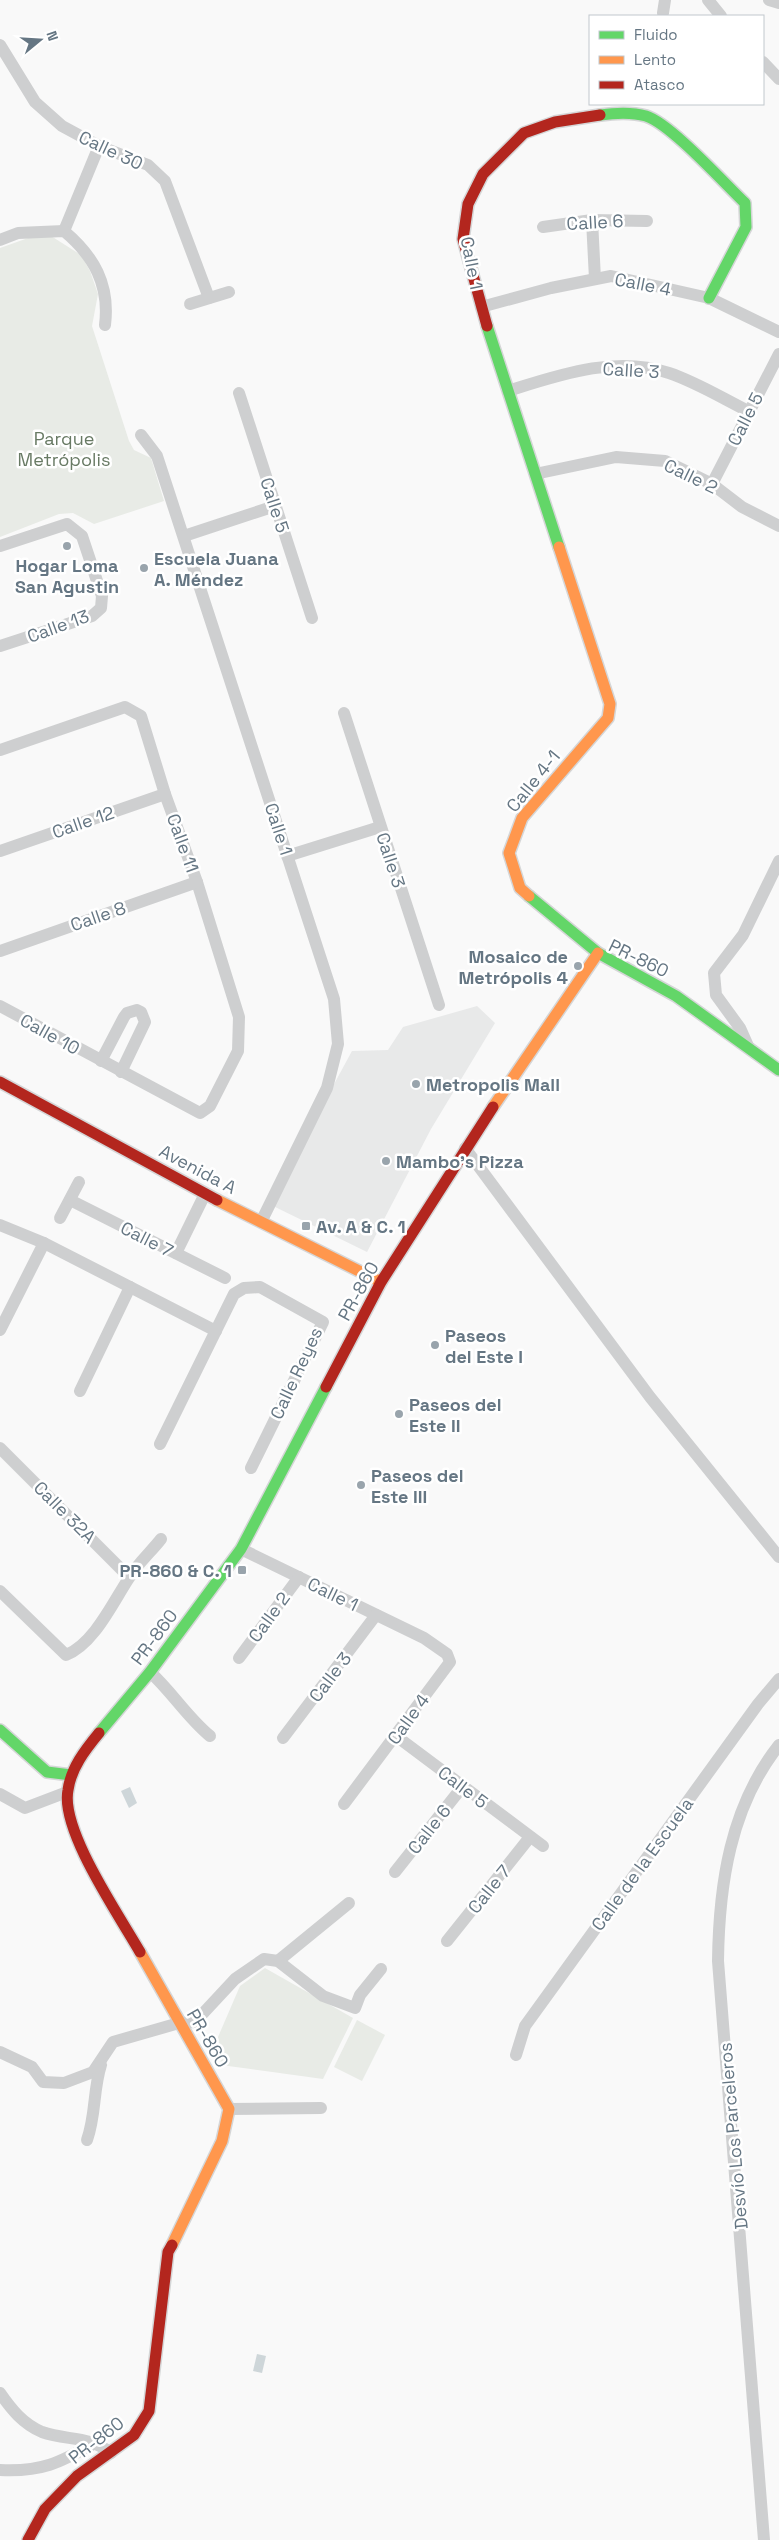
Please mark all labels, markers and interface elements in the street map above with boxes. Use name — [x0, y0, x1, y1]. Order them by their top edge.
north arrow — [15, 15, 65, 65]
legend — [589, 15, 764, 105]
text: Fluido — [634, 25, 678, 44]
text: N — [42, 29, 62, 43]
text: Lento — [634, 50, 676, 69]
text: Atasco — [634, 75, 685, 94]
street label: Calle 30 — [75, 125, 147, 175]
street label: Calle 6 — [566, 209, 624, 235]
street label: Calle 1 — [456, 235, 488, 291]
street label: Calle 4 — [613, 267, 673, 301]
street label: Calle 3 — [602, 357, 660, 383]
street label: Calle 5 — [722, 388, 768, 450]
park label: Parque Metrópolis — [18, 427, 110, 471]
street label: Calle 2 — [660, 453, 722, 499]
street label: Calle 5 — [255, 474, 295, 536]
marker: Hogar Loma San Agustin — [61, 540, 73, 552]
place label: Escuela Juana A. Méndez — [154, 547, 279, 591]
place label: Hogar Loma San Agustin — [15, 554, 119, 598]
marker: Escuela Juana A. Méndez — [138, 562, 150, 574]
street label: Calle 13 — [24, 604, 92, 648]
street label: Calle 4-1 — [501, 745, 565, 817]
street label: Calle 1 — [260, 800, 298, 858]
street label: Calle 12 — [49, 801, 117, 843]
street label: Calle 11 — [162, 810, 204, 876]
street label: Calle 3 — [371, 829, 411, 891]
street label: Calle 8 — [67, 896, 129, 936]
street label: PR-860 — [605, 934, 673, 982]
place label: Mosaico de Metrópolis 4 — [458, 945, 569, 989]
marker: Mosaico de Metrópolis 4 — [572, 960, 584, 972]
street label: Calle 10 — [16, 1008, 84, 1060]
place label: Metropolis Mall — [426, 1073, 560, 1096]
marker: Metropolis Mall — [410, 1078, 422, 1090]
street label: Avenida A — [155, 1139, 241, 1199]
place label: Mambo's Pizza — [396, 1150, 524, 1173]
marker: Mambo's Pizza — [380, 1155, 392, 1167]
place label: Av. A & C. 1 — [316, 1215, 406, 1238]
street label: Calle 7 — [117, 1216, 177, 1262]
marker: Av. A & C. 1 — [300, 1220, 312, 1232]
street label: PR-860 — [332, 1257, 384, 1325]
street label: Calle Reyes — [265, 1323, 327, 1423]
place label: Paseos del Este I — [445, 1324, 523, 1368]
marker: Paseos del Este I — [429, 1339, 441, 1351]
place label: Paseos del Este II — [409, 1393, 502, 1437]
marker: Paseos del Este II — [393, 1408, 405, 1420]
place label: Paseos del Este III — [371, 1464, 464, 1508]
street label: Calle 32A — [29, 1476, 101, 1548]
marker: Paseos del Este III — [355, 1479, 367, 1491]
place label: PR-860 & C. 1 — [119, 1559, 232, 1582]
marker: PR-860 & C. 1 — [236, 1564, 248, 1576]
street label: Calle 1 — [304, 1572, 362, 1616]
street label: Calle 2 — [243, 1587, 295, 1647]
street label: PR-860 — [126, 1604, 182, 1670]
street label: Calle 3 — [304, 1647, 356, 1707]
street label: Calle 4 — [382, 1689, 434, 1749]
street label: Calle 5 — [433, 1761, 493, 1813]
street label: Calle de la Escuela — [586, 1793, 698, 1935]
street label: Calle 6 — [402, 1799, 456, 1859]
street label: Calle 7 — [462, 1860, 516, 1918]
street label: PR-860 — [182, 2004, 234, 2072]
street label: Desvío Los Parceleros — [713, 2042, 753, 2230]
street label: PR-860 — [64, 2411, 128, 2469]

